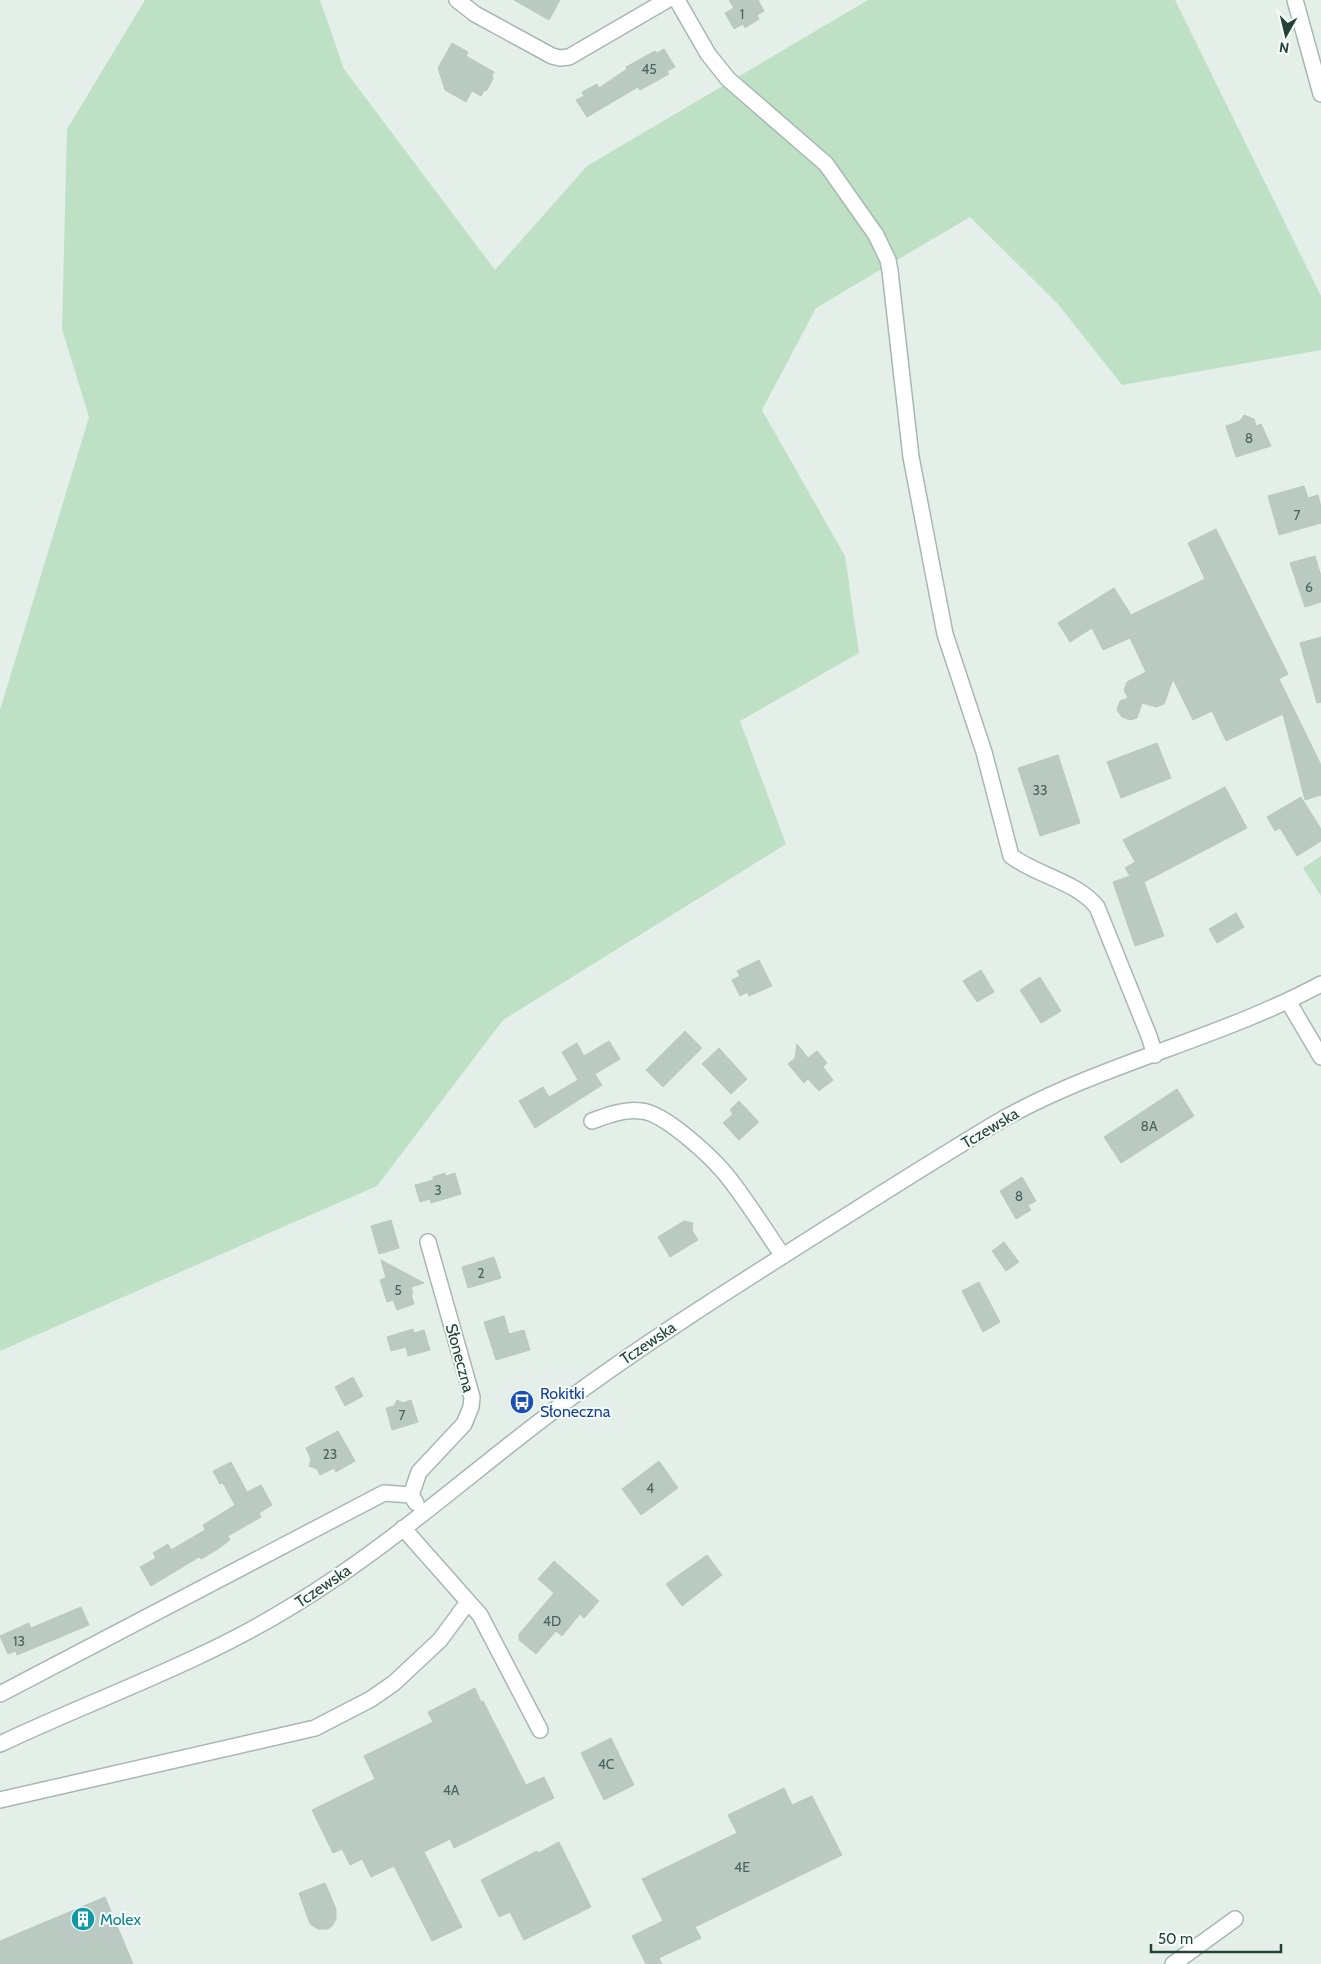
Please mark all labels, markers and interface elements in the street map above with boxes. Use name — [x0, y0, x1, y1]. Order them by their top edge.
house number: 1 — [740, 5, 744, 23]
north arrow — [1261, 10, 1311, 60]
text: N — [1278, 38, 1290, 57]
house number: 45 — [641, 60, 657, 78]
house number: 8 — [1245, 429, 1253, 447]
house number: 7 — [1293, 506, 1301, 524]
house number: 6 — [1305, 578, 1313, 596]
house number: 33 — [1032, 781, 1048, 799]
street label: Tczewska — [958, 1103, 1022, 1152]
house number: 8A — [1140, 1117, 1158, 1135]
house number: 3 — [434, 1181, 442, 1199]
house number: 8 — [1015, 1187, 1023, 1205]
house number: 2 — [477, 1264, 485, 1282]
house number: 5 — [394, 1281, 402, 1299]
street label: Tczewska — [617, 1317, 680, 1369]
street label: Słoneczna — [442, 1321, 478, 1395]
place label: Rokitki Słoneczna — [540, 1384, 611, 1421]
bus stop icon: Rokitki Słoneczna — [509, 1389, 535, 1415]
house number: 7 — [398, 1406, 406, 1424]
house number: 23 — [323, 1445, 337, 1463]
house number: 4 — [646, 1479, 654, 1497]
street label: Tczewska — [292, 1560, 355, 1612]
house number: 4D — [543, 1612, 561, 1630]
house number: 13 — [13, 1632, 25, 1650]
house number: 4C — [598, 1755, 615, 1773]
house number: 4A — [443, 1781, 460, 1799]
house number: 4E — [734, 1858, 750, 1876]
building icon: Molex — [70, 1906, 96, 1932]
place label: Molex — [100, 1910, 141, 1929]
scale bar — [1151, 1922, 1281, 1954]
text: 50 m — [1158, 1930, 1193, 1948]

